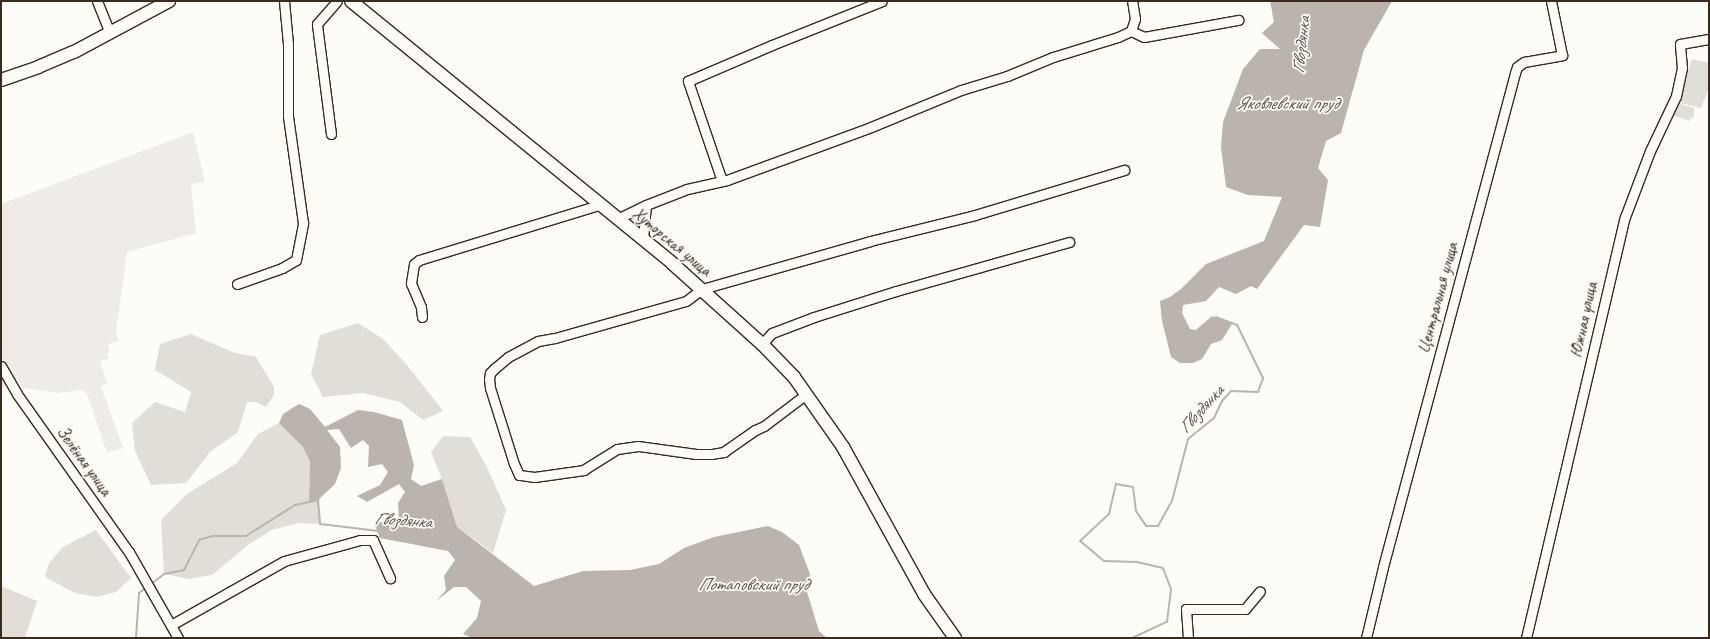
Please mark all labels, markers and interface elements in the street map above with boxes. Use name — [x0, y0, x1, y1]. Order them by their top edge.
water label: Гвоздянка — [1287, 15, 1315, 75]
water label: Яковлевский пруд — [1236, 92, 1338, 114]
street label: Хуторская улица — [628, 203, 716, 281]
street label: Центральная улица — [1413, 240, 1463, 356]
street label: Южная улица — [1566, 280, 1602, 360]
water label: Гвоздянка — [1174, 381, 1228, 437]
street label: Зелёная улица — [51, 422, 117, 500]
water label: Гвоздянка — [374, 507, 432, 533]
water label: Потаповский пруд — [698, 573, 808, 595]

